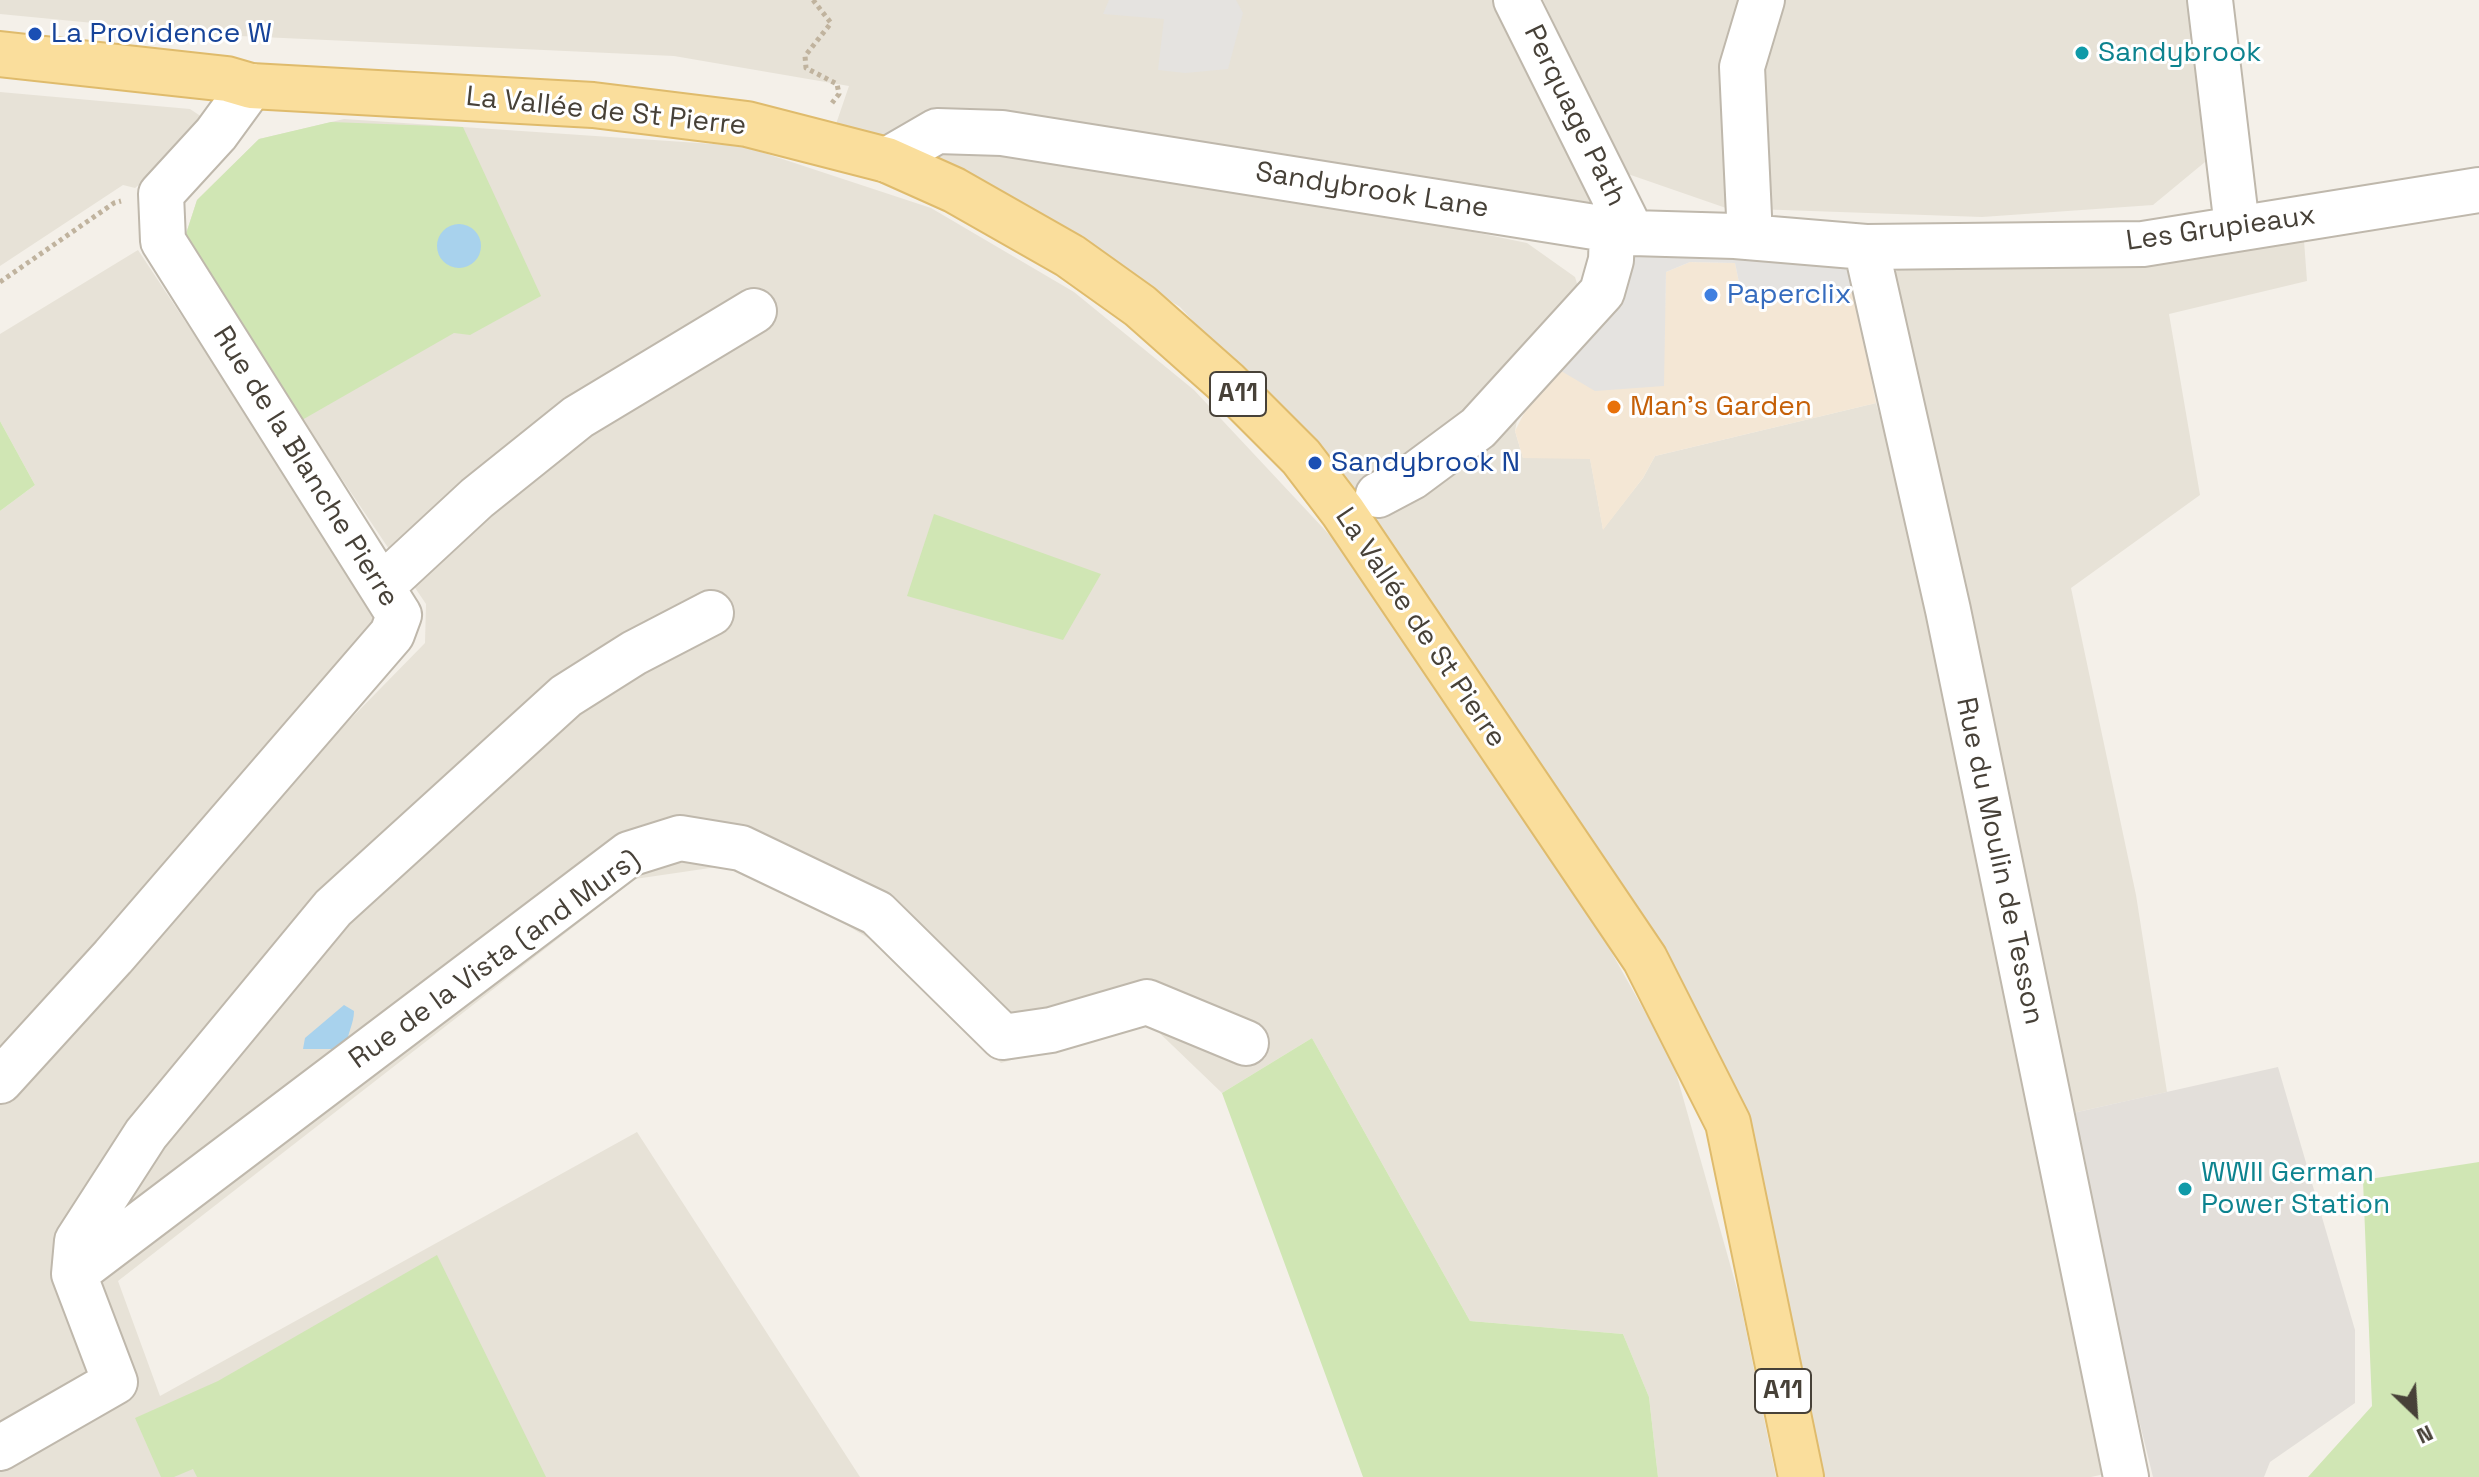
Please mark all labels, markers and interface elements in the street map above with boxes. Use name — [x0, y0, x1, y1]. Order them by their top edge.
place label: La Providence W — [51, 17, 272, 51]
street label: Perquage Path — [1516, 20, 1632, 212]
marker: La Providence W — [26, 25, 44, 43]
place label: Sandybrook — [2098, 36, 2261, 70]
marker: Sandybrook — [2073, 44, 2091, 62]
street label: La Vallée de St Pierre — [464, 81, 748, 143]
street label: Sandybrook Lane — [1253, 156, 1491, 226]
street label: Les Grupieaux — [2124, 199, 2318, 259]
place label: Paperclix — [1727, 278, 1851, 312]
marker: Paperclix — [1702, 286, 1720, 304]
street label: Rue de la Blanche Pierre — [205, 321, 405, 613]
road number: A11 — [1210, 372, 1266, 416]
place label: Man's Garden — [1630, 390, 1812, 424]
marker: Man's Garden — [1605, 398, 1623, 416]
place label: Sandybrook N — [1331, 446, 1520, 480]
marker: Sandybrook N — [1306, 454, 1324, 472]
street label: La Vallée de St Pierre — [1327, 502, 1513, 754]
street label: Rue du Moulin de Tesson — [1948, 694, 2050, 1028]
street label: Rue de la Vista (and Murs) — [343, 843, 647, 1077]
place label: WWII German Power Station — [2201, 1156, 2390, 1222]
marker: WWII German Power Station — [2176, 1180, 2194, 1198]
road number: A11 — [1755, 1369, 1811, 1413]
north arrow — [2375, 1373, 2455, 1453]
text: N — [2413, 1419, 2438, 1451]

